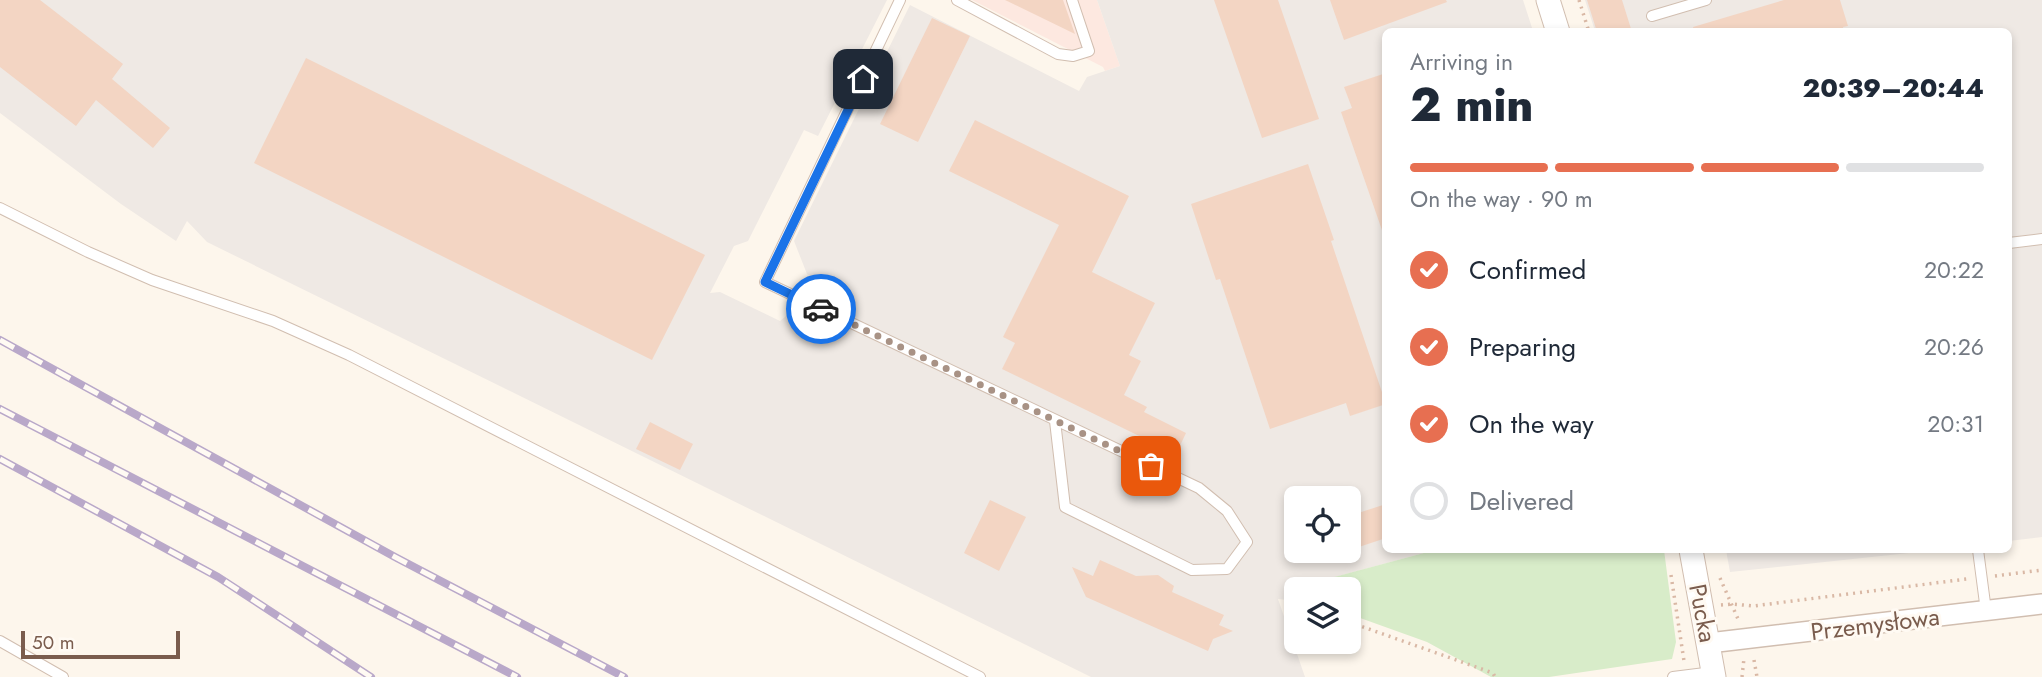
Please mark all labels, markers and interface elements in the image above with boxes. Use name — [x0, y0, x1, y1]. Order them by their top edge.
text: Arriving in — [1410, 45, 1513, 79]
pin — [833, 49, 893, 109]
icon: home — [844, 60, 882, 98]
text: 20:39–20:44 — [1802, 69, 1984, 107]
text: 2 min — [1410, 72, 1534, 138]
text: On the way · 90 m — [1410, 182, 1593, 216]
icon: check — [1410, 251, 1448, 289]
text: Confirmed — [1469, 251, 1586, 289]
text: 20:22 — [1924, 253, 1984, 287]
courier — [786, 274, 856, 344]
icon: car — [802, 290, 840, 328]
icon: check — [1410, 328, 1448, 366]
text: Preparing — [1469, 328, 1576, 366]
text: 20:26 — [1924, 330, 1984, 364]
icon: check — [1410, 405, 1448, 443]
text: On the way — [1469, 405, 1594, 443]
text: 20:31 — [1927, 407, 1984, 441]
pin — [1121, 436, 1181, 496]
icon: bag — [1132, 447, 1170, 485]
text: Delivered — [1469, 482, 1574, 520]
map controls — [1284, 486, 1361, 654]
button: locate — [1284, 486, 1361, 563]
button: layers — [1284, 577, 1361, 654]
street label: Pucka — [1680, 581, 1726, 645]
street label: Przemysłowa — [1809, 599, 1941, 649]
scale bar — [21, 628, 180, 660]
text: 50 m — [32, 629, 75, 656]

